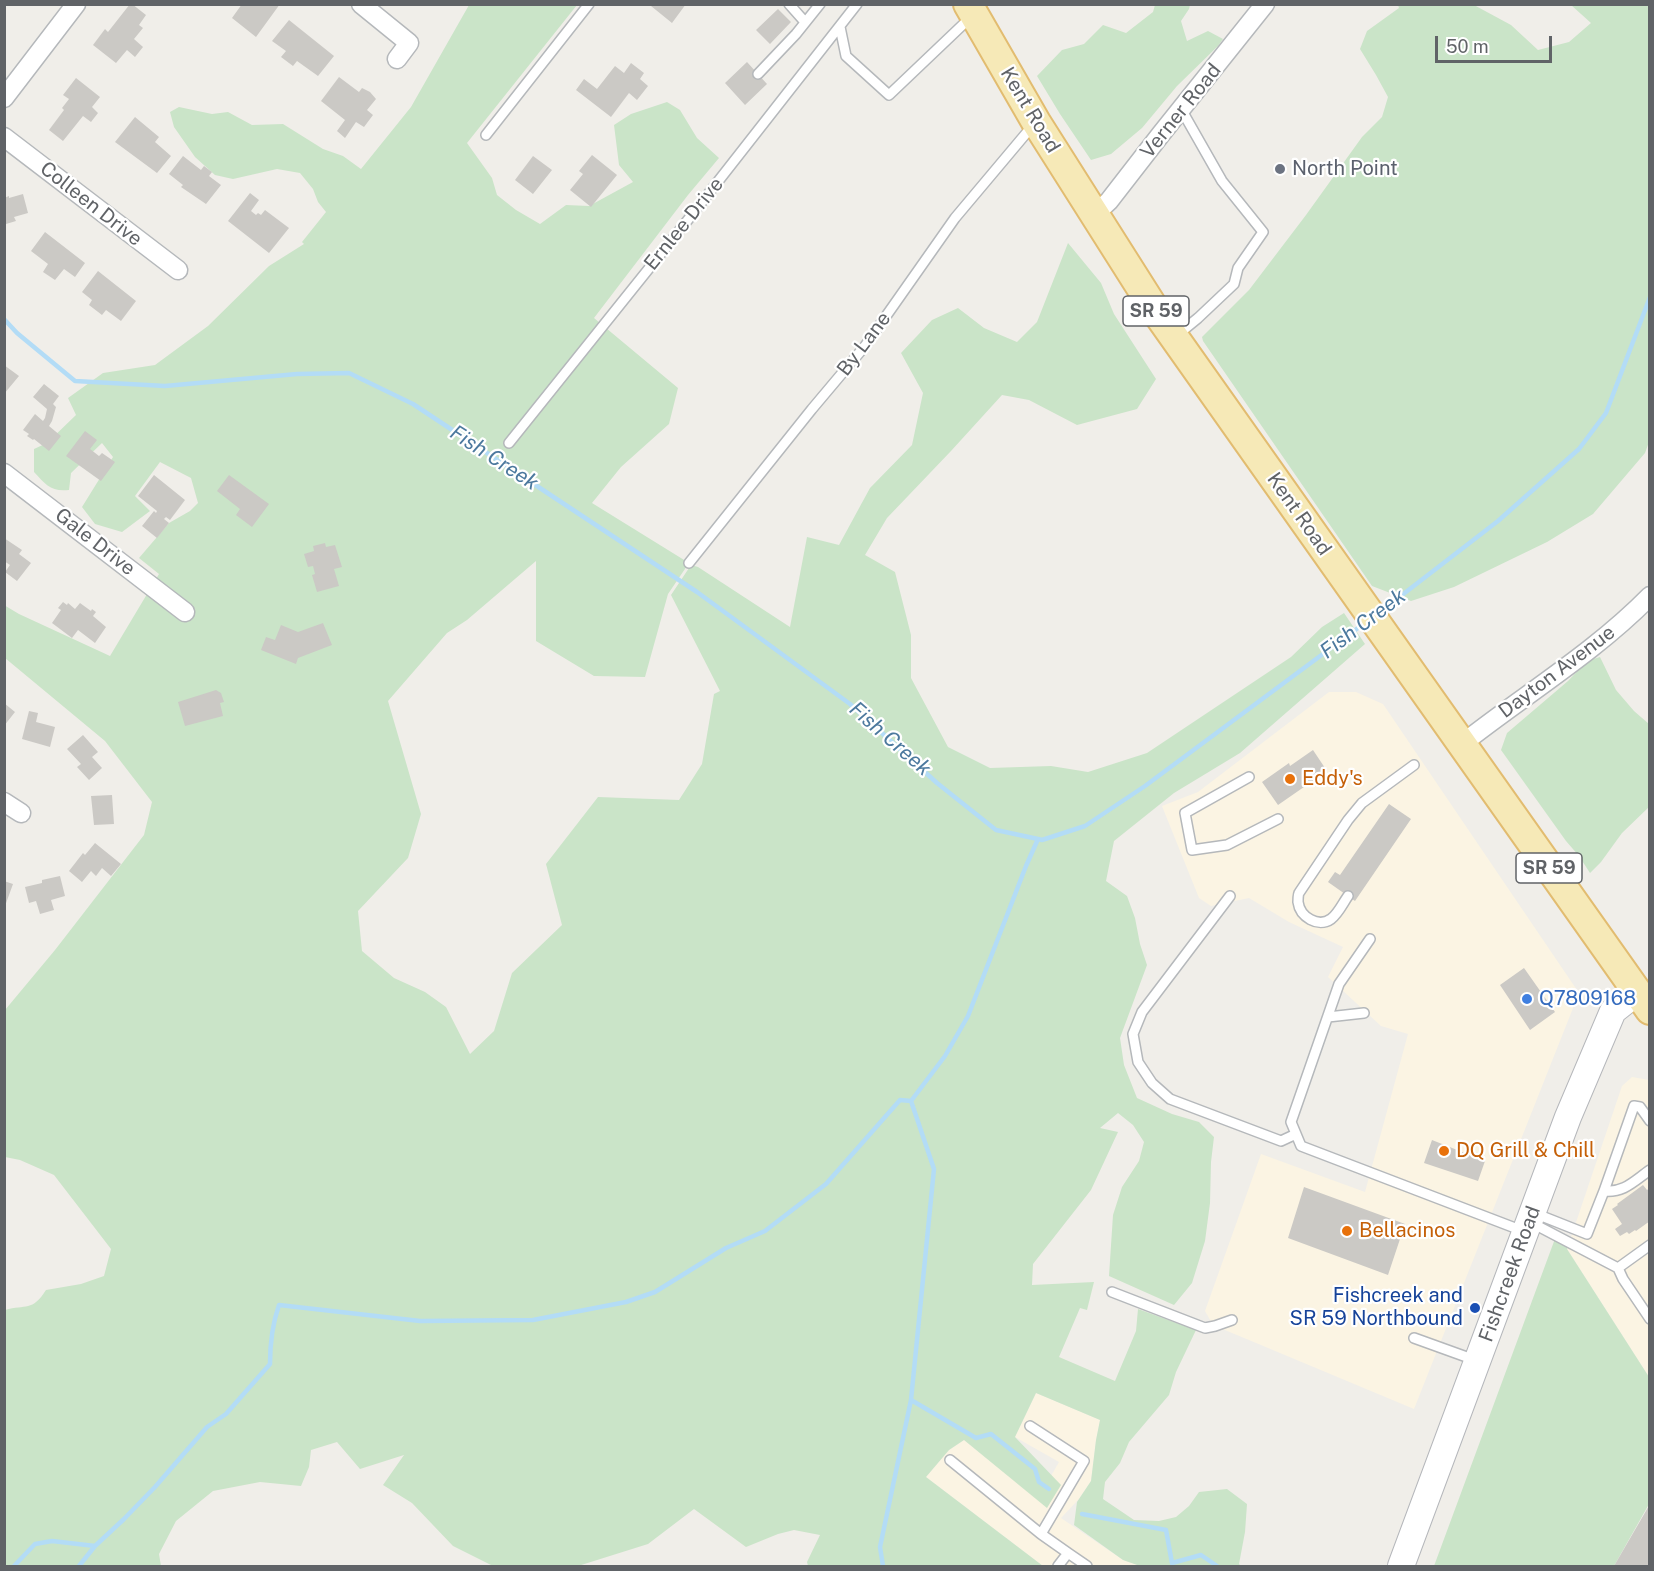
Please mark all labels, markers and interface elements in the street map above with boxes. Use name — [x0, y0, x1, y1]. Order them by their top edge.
scale bar — [1438, 24, 1555, 62]
text: 50 m — [1446, 36, 1489, 57]
street label: Verner Road — [1136, 59, 1226, 163]
street label: Kent Road — [995, 63, 1065, 157]
street label: Colleen Drive — [35, 157, 147, 251]
place label: North Point — [1292, 157, 1398, 181]
marker: North Point — [1273, 162, 1287, 176]
street label: Ernlee Drive — [639, 173, 729, 275]
road number: SR 59 — [1123, 296, 1189, 326]
street label: By Lane — [832, 307, 896, 381]
water label: Fish Creek — [445, 420, 543, 496]
street label: Kent Road — [1262, 468, 1336, 560]
street label: Gale Drive — [50, 503, 140, 581]
water label: Fish Creek — [1315, 584, 1411, 664]
street label: Dayton Avenue — [1494, 621, 1620, 723]
water label: Fish Creek — [844, 697, 936, 781]
place label: Eddy's — [1302, 767, 1363, 791]
marker: Eddy's — [1283, 772, 1297, 786]
road number: SR 59 — [1516, 853, 1582, 883]
place label: Q7809168 — [1539, 987, 1636, 1011]
marker: Q7809168 — [1520, 992, 1534, 1006]
place label: DQ Grill & Chill — [1456, 1139, 1595, 1163]
marker: DQ Grill & Chill — [1437, 1144, 1451, 1158]
street label: Fishcreek Road — [1474, 1203, 1546, 1345]
place label: Bellacinos — [1359, 1219, 1455, 1243]
marker: Bellacinos — [1340, 1224, 1354, 1238]
place label: Fishcreek and SR 59 Northbound — [1290, 1284, 1463, 1331]
marker: Fishcreek and SR 59 Northbound — [1468, 1301, 1482, 1315]

